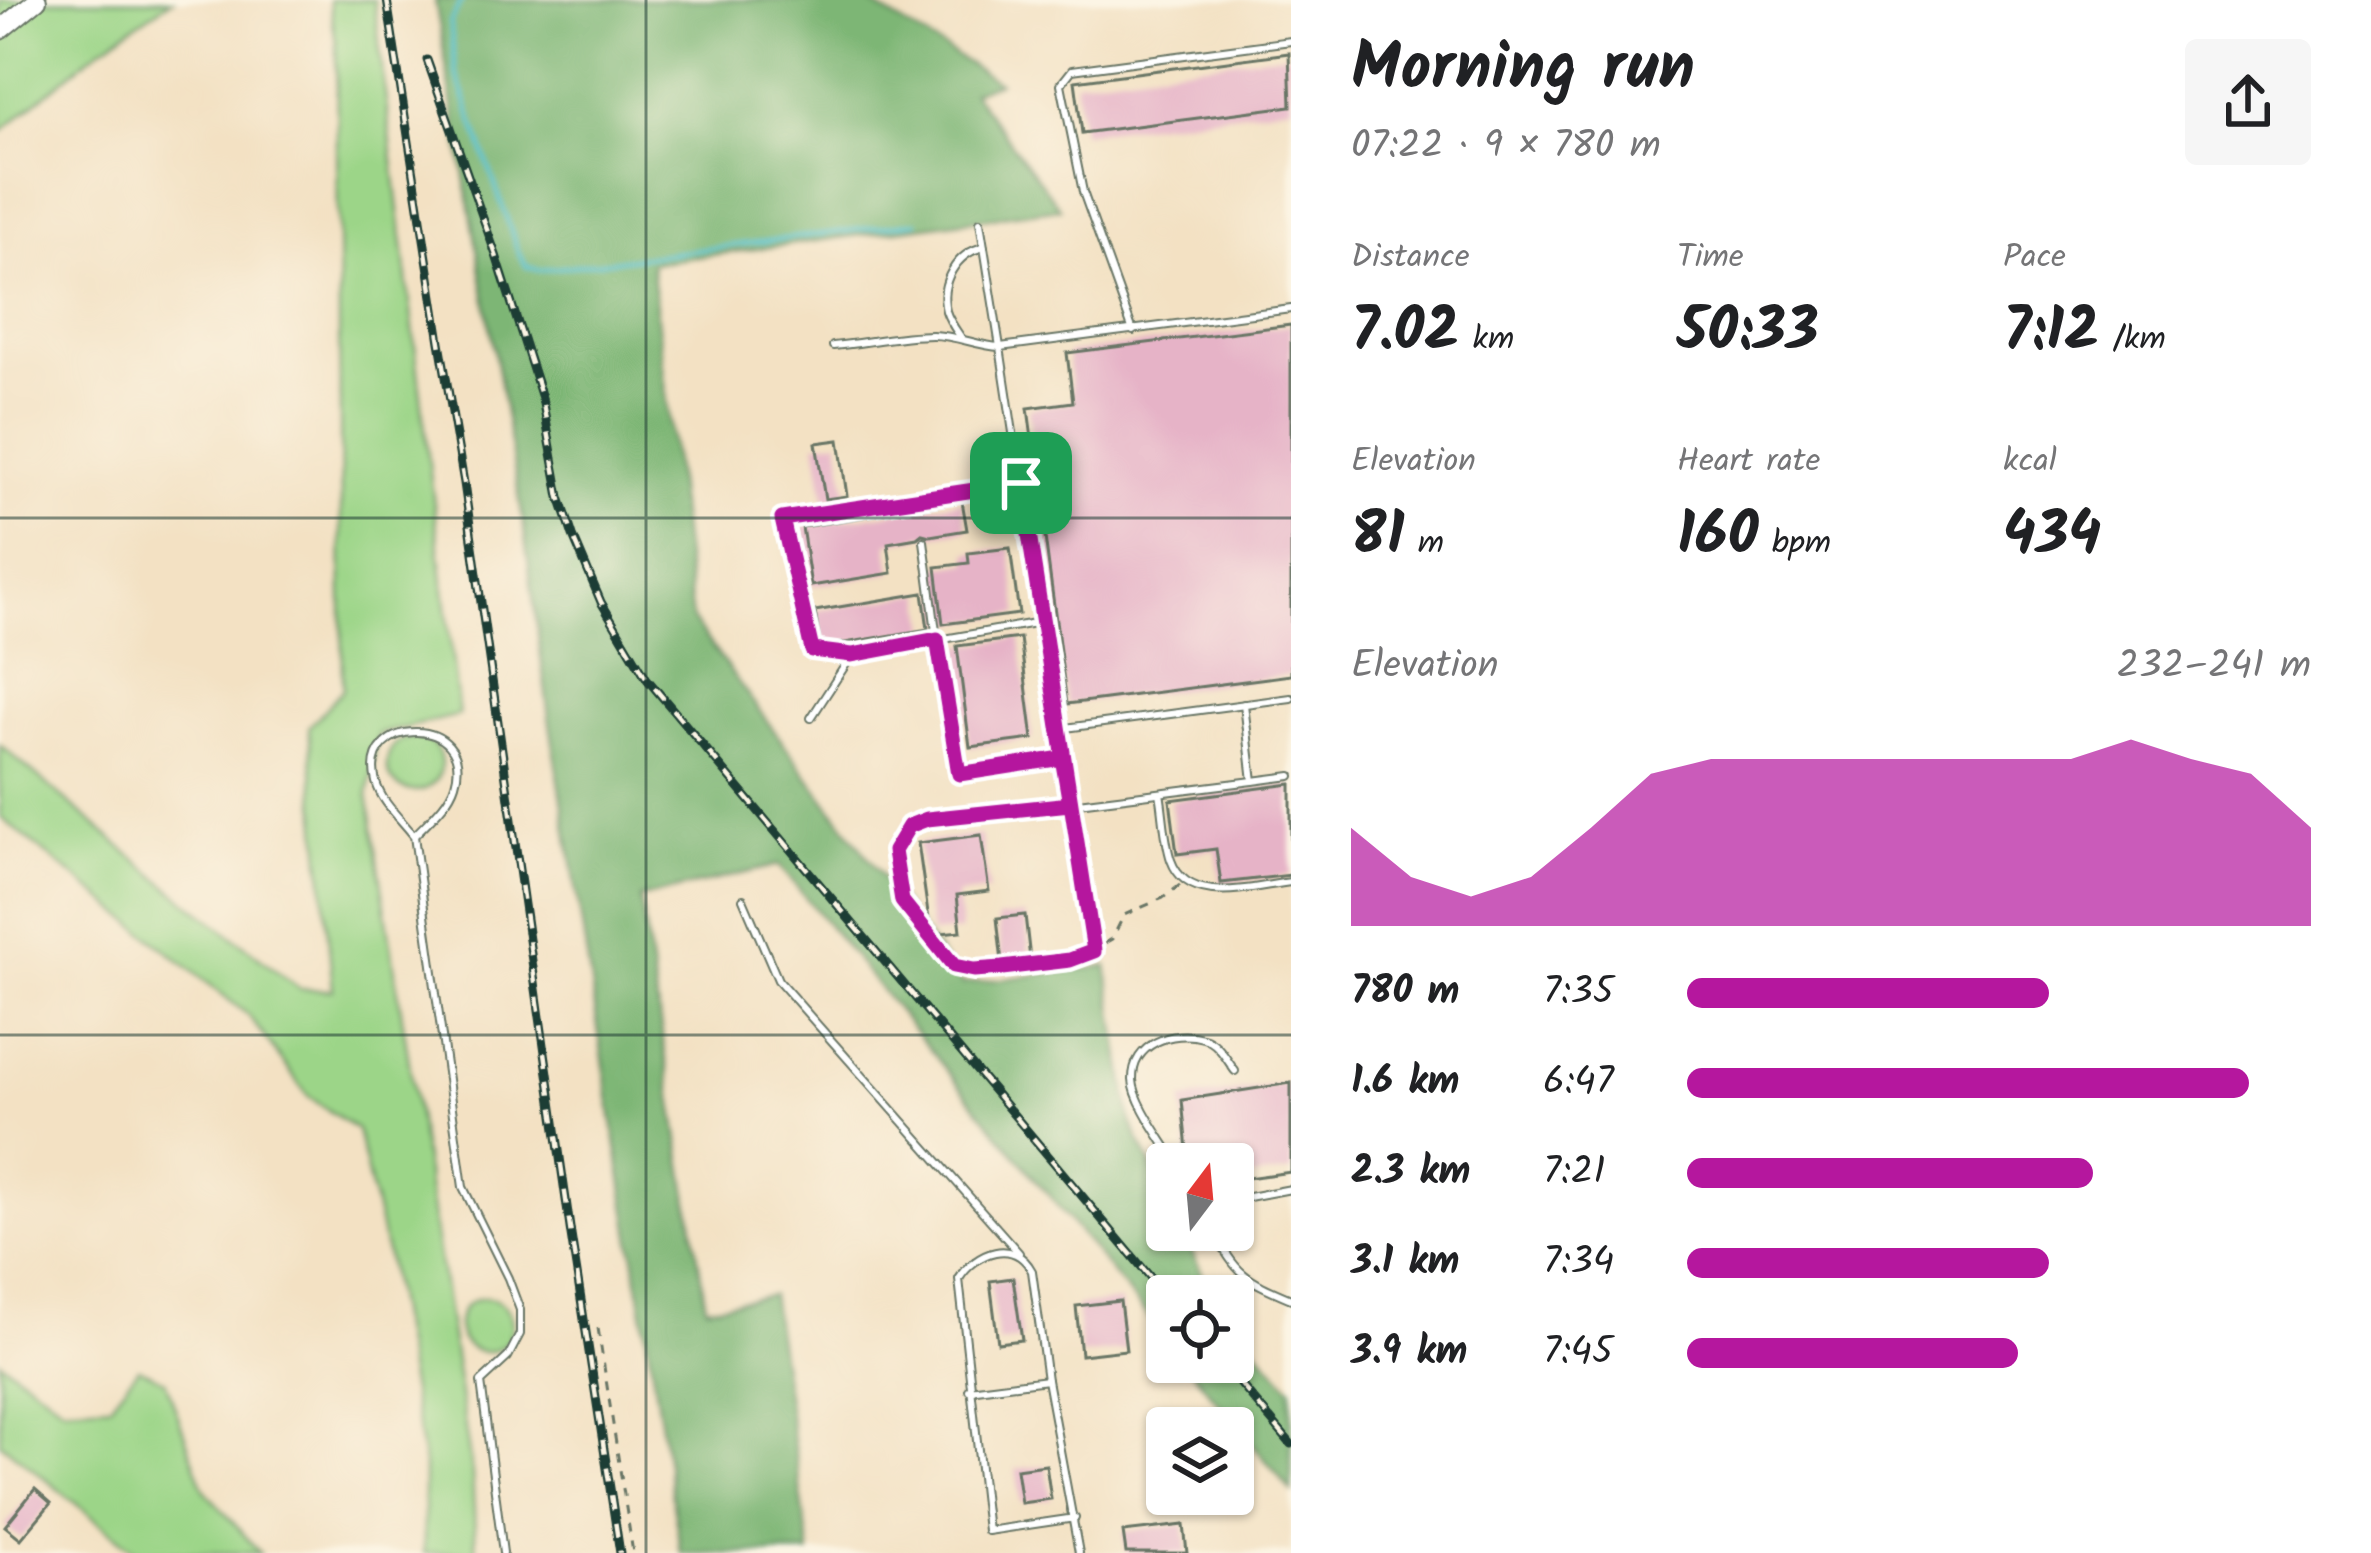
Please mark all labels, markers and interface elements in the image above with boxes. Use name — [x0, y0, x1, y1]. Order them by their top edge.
text: Morning run — [1351, 18, 1695, 123]
button: share — [2185, 39, 2311, 165]
text: 07:22 · 9 × 780 m — [1351, 116, 1661, 178]
text: Distance — [1351, 232, 1470, 285]
text: Time — [1677, 232, 1744, 285]
text: Pace — [2003, 232, 2066, 285]
text: 7.02 — [1351, 285, 1459, 381]
text: 50:33 — [1677, 285, 1819, 381]
text: 7:12 — [2003, 285, 2099, 381]
text: km — [1459, 314, 1514, 367]
text: /km — [2099, 314, 2166, 367]
pin — [970, 432, 1072, 534]
text: Elevation — [1351, 436, 1476, 489]
text: Heart rate — [1677, 436, 1820, 489]
text: kcal — [2003, 436, 2057, 489]
icon: arrive — [988, 450, 1054, 516]
text: 81 — [1351, 489, 1405, 585]
text: 160 — [1677, 489, 1758, 585]
text: 434 — [2003, 489, 2101, 585]
text: m — [1405, 518, 1444, 571]
text: bpm — [1758, 518, 1831, 571]
text: Elevation — [1351, 636, 1499, 698]
text: 232–241 m — [2117, 636, 2311, 698]
text: 780 m — [1351, 962, 1459, 1024]
text: 7:35 — [1543, 962, 1614, 1024]
text: 1.6 km — [1351, 1052, 1459, 1114]
text: 6:47 — [1543, 1052, 1614, 1114]
text: 2.3 km — [1351, 1142, 1471, 1204]
text: 7:21 — [1543, 1142, 1605, 1204]
north arrow — [1146, 1143, 1254, 1251]
map controls — [1146, 1143, 1254, 1515]
text: 3.1 km — [1351, 1232, 1460, 1294]
text: 7:34 — [1543, 1232, 1614, 1294]
button: locate — [1146, 1275, 1254, 1383]
text: 3.9 km — [1351, 1322, 1468, 1384]
text: 7:45 — [1543, 1322, 1613, 1384]
button: layers — [1146, 1407, 1254, 1515]

